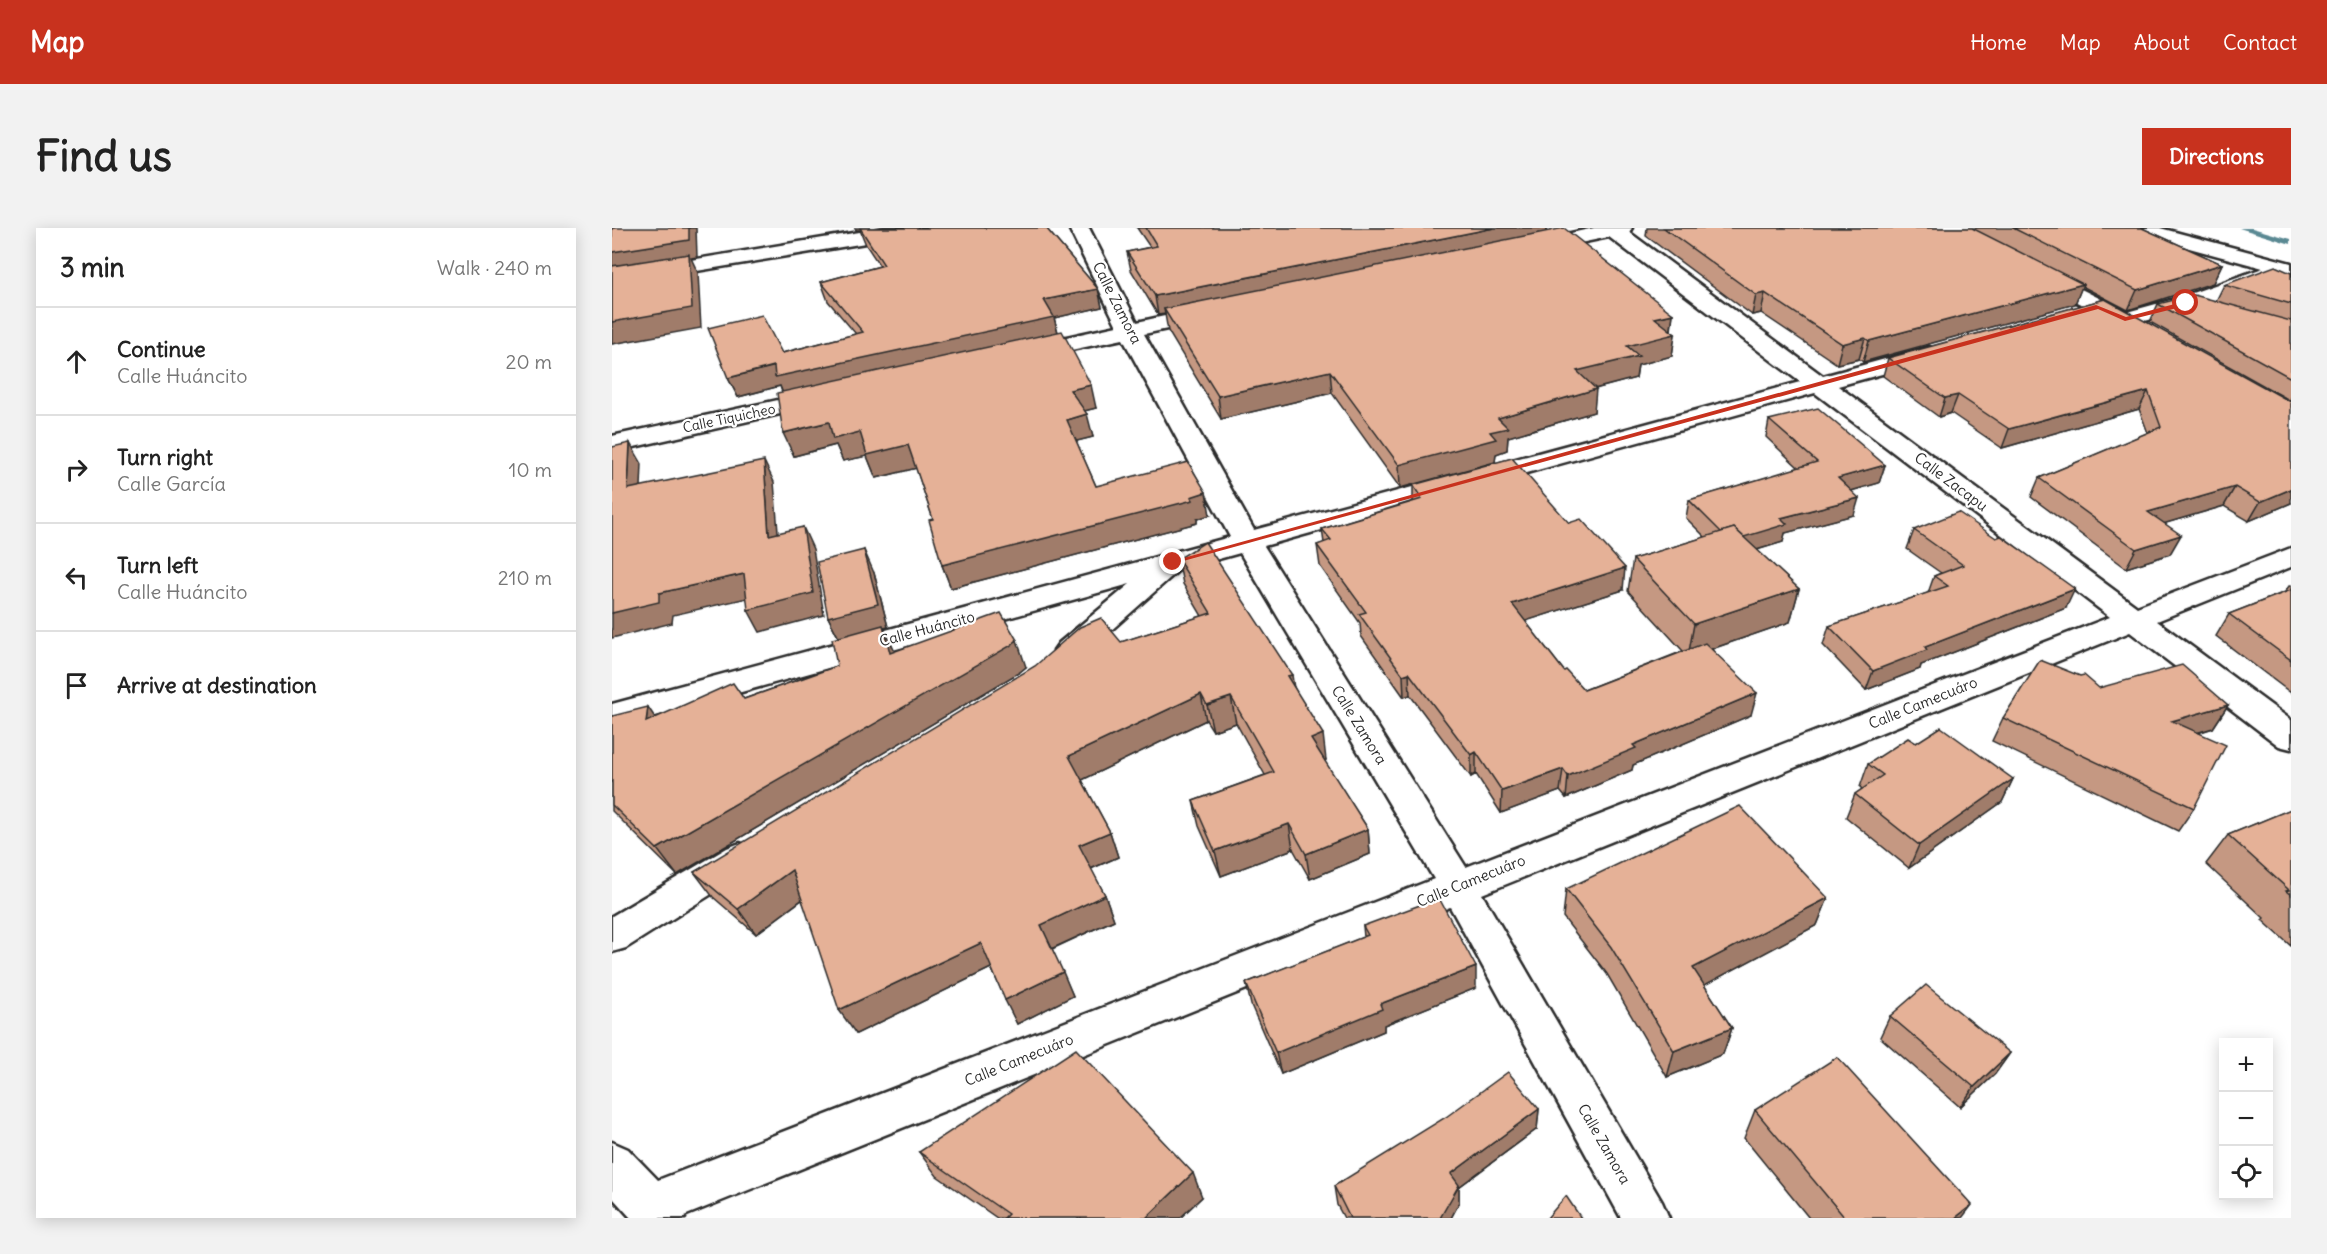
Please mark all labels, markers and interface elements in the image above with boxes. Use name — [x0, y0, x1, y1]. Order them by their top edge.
text: Map — [30, 24, 84, 60]
text: Home — [1970, 29, 2027, 56]
text: Map — [2060, 29, 2101, 56]
text: About — [2134, 29, 2190, 56]
text: Contact — [2223, 29, 2297, 56]
button: Directions — [2142, 128, 2291, 185]
text: Find us — [36, 130, 172, 182]
text: 3 min — [60, 251, 125, 284]
text: Walk · 240 m — [437, 255, 552, 280]
street label: Calle Zamora — [1089, 259, 1146, 347]
route start — [2172, 289, 2198, 315]
text: Continue — [117, 335, 206, 363]
icon: ahead — [60, 345, 93, 378]
text: 20 m — [506, 349, 552, 374]
text: Calle Huáncito — [117, 363, 248, 388]
street label: Calle Tiquicheo — [681, 399, 777, 437]
text: Turn right — [117, 443, 213, 471]
street label: Calle Zacapu — [1911, 448, 1992, 515]
icon: right — [60, 453, 93, 486]
text: 10 m — [509, 457, 552, 482]
text: Calle García — [117, 471, 226, 496]
route end — [1159, 548, 1185, 574]
text: Turn left — [117, 551, 198, 579]
icon: left — [60, 561, 93, 594]
text: 210 m — [498, 565, 552, 590]
text: Calle Huáncito — [117, 579, 248, 604]
street label: Calle Huáncito — [877, 607, 977, 650]
icon: arrive — [60, 669, 93, 702]
text: Arrive at destination — [117, 671, 317, 699]
street label: Calle Camecuáro — [1866, 672, 1980, 733]
street label: Calle Zamora — [1328, 682, 1391, 768]
street label: Calle Camecuáro — [1414, 850, 1528, 911]
street label: Calle Camecuáro — [962, 1029, 1076, 1090]
map controls — [2219, 1038, 2273, 1200]
button: + — [2219, 1038, 2273, 1092]
button: − — [2219, 1092, 2273, 1146]
street label: Calle Zamora — [1574, 1100, 1635, 1188]
button: locate — [2219, 1146, 2273, 1200]

